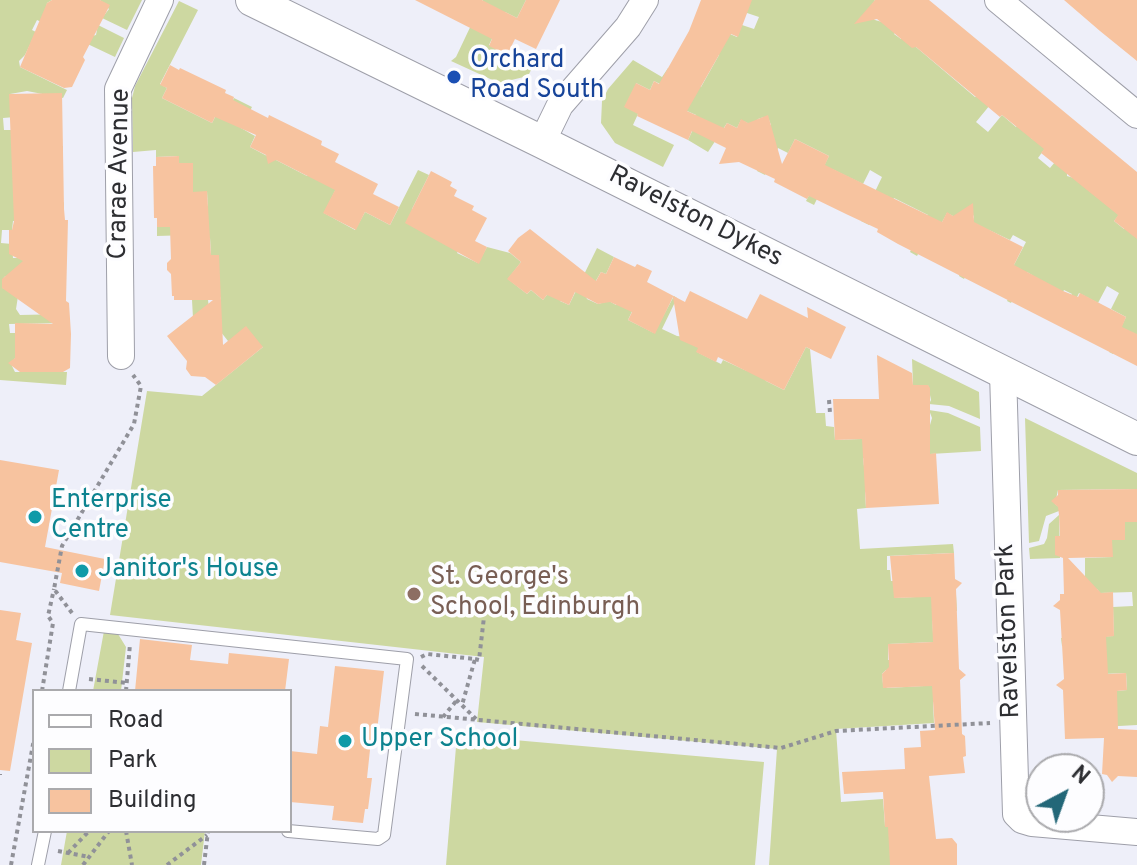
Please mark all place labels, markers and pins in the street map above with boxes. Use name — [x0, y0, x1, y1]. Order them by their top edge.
place label: Orchard Road South — [470, 46, 604, 108]
marker: Orchard Road South — [445, 68, 463, 86]
place label: Enterprise Centre — [51, 486, 172, 548]
marker: Enterprise Centre — [26, 508, 44, 526]
place label: Janitor's House — [98, 555, 279, 587]
marker: Janitor's House — [73, 562, 91, 580]
place label: St. George's School, Edinburgh — [430, 563, 640, 624]
marker: St. George's School, Edinburgh — [405, 585, 423, 603]
place label: Upper School — [361, 725, 518, 757]
marker: Upper School — [336, 732, 354, 750]

